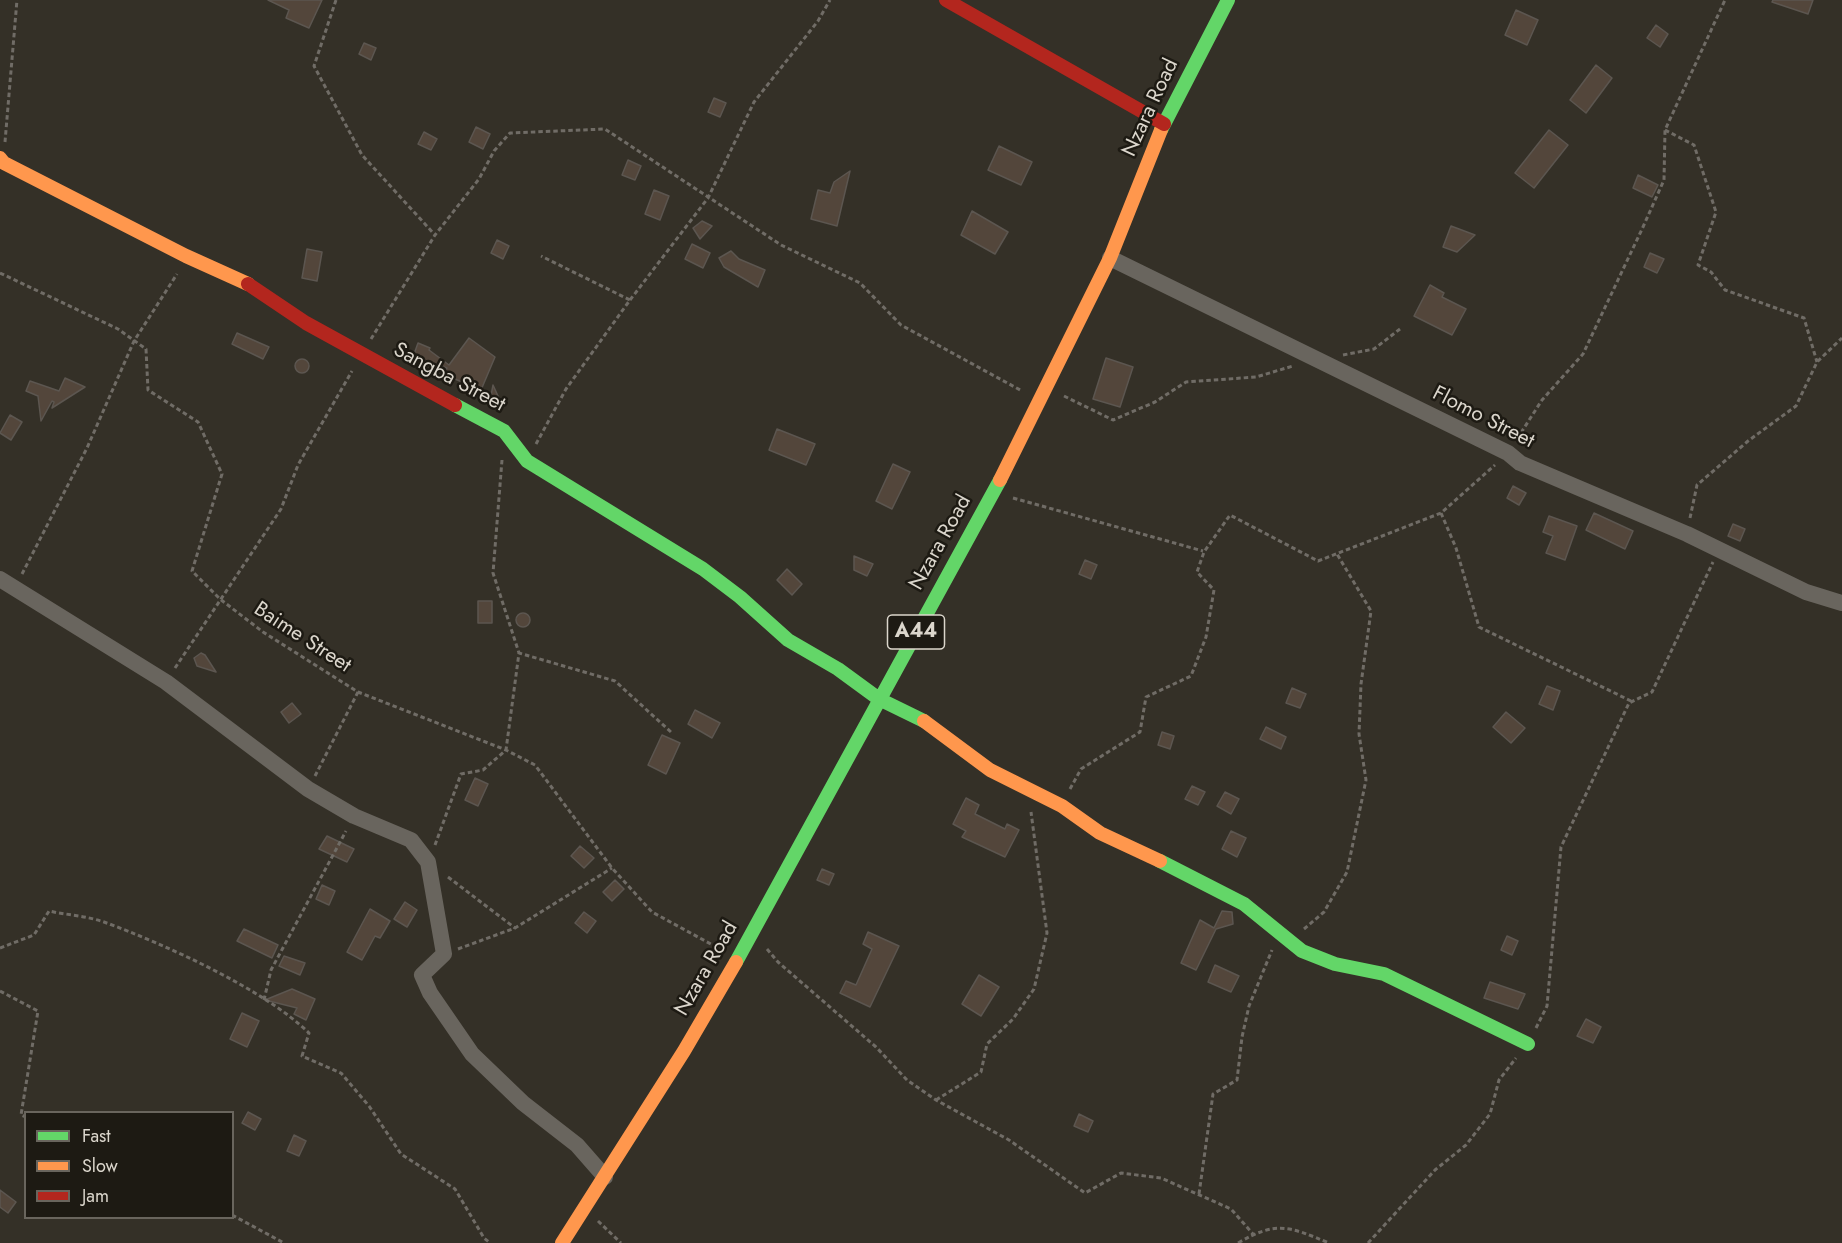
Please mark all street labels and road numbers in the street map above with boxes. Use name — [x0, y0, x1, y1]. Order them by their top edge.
street label: Nzara Road — [1117, 55, 1185, 161]
street label: Sangba Street — [389, 338, 509, 418]
street label: Flomo Street — [1428, 382, 1538, 454]
street label: Nzara Road — [905, 491, 977, 595]
street label: Baime Street — [249, 597, 355, 679]
road number: A44 — [888, 615, 944, 649]
street label: Nzara Road — [670, 917, 744, 1021]

